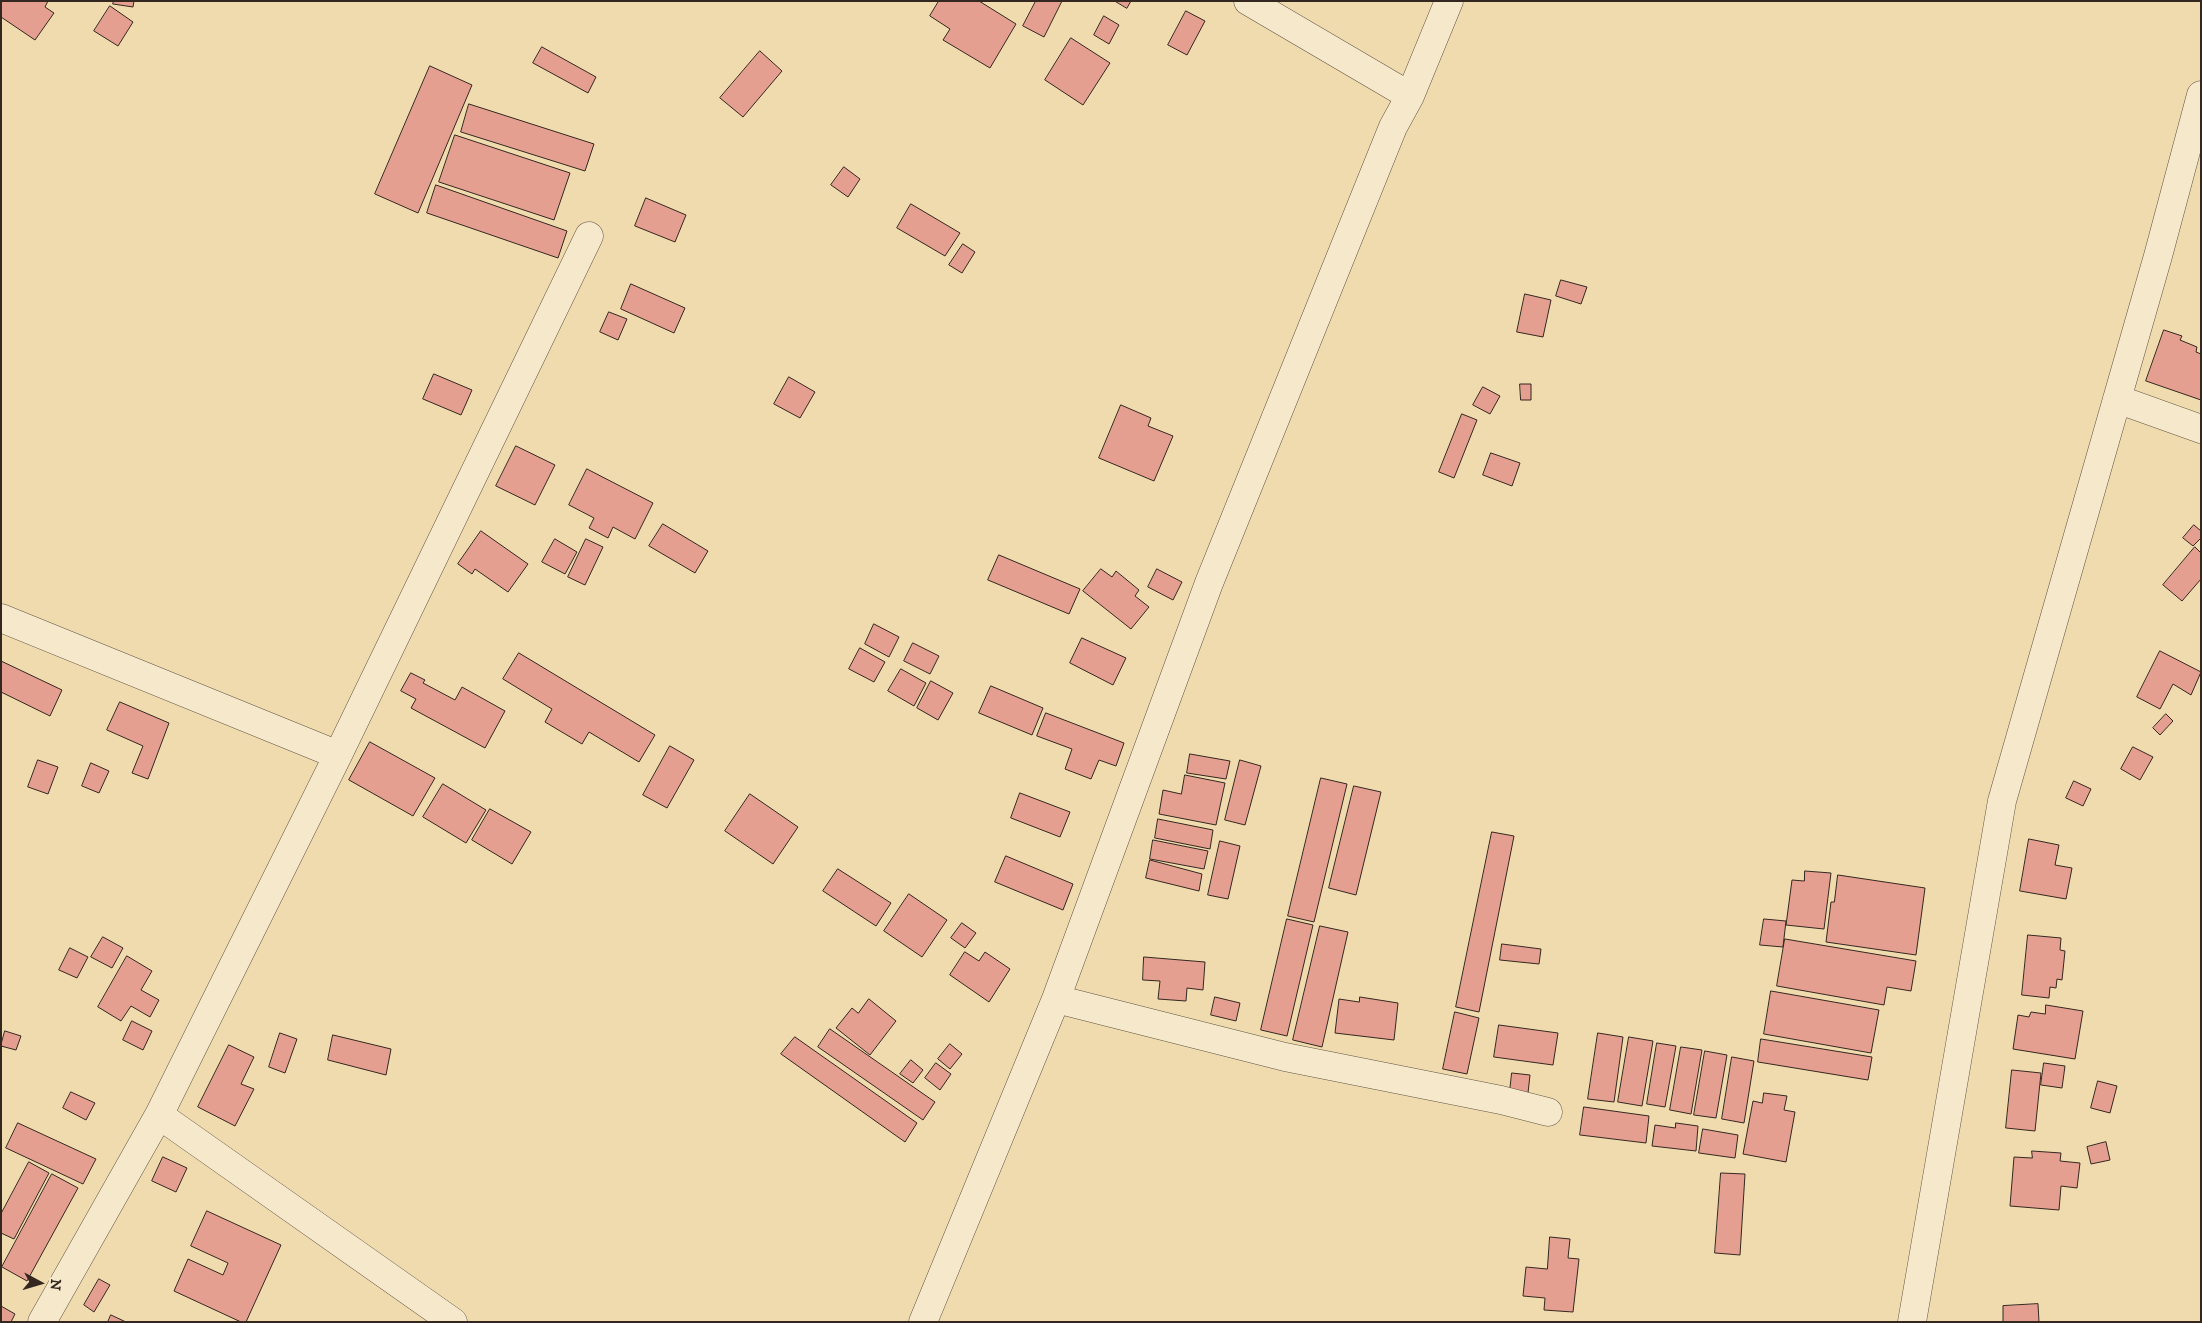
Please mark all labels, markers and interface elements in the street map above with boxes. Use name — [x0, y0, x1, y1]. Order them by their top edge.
north arrow — [15, 1258, 65, 1308]
text: N — [45, 1278, 64, 1291]

